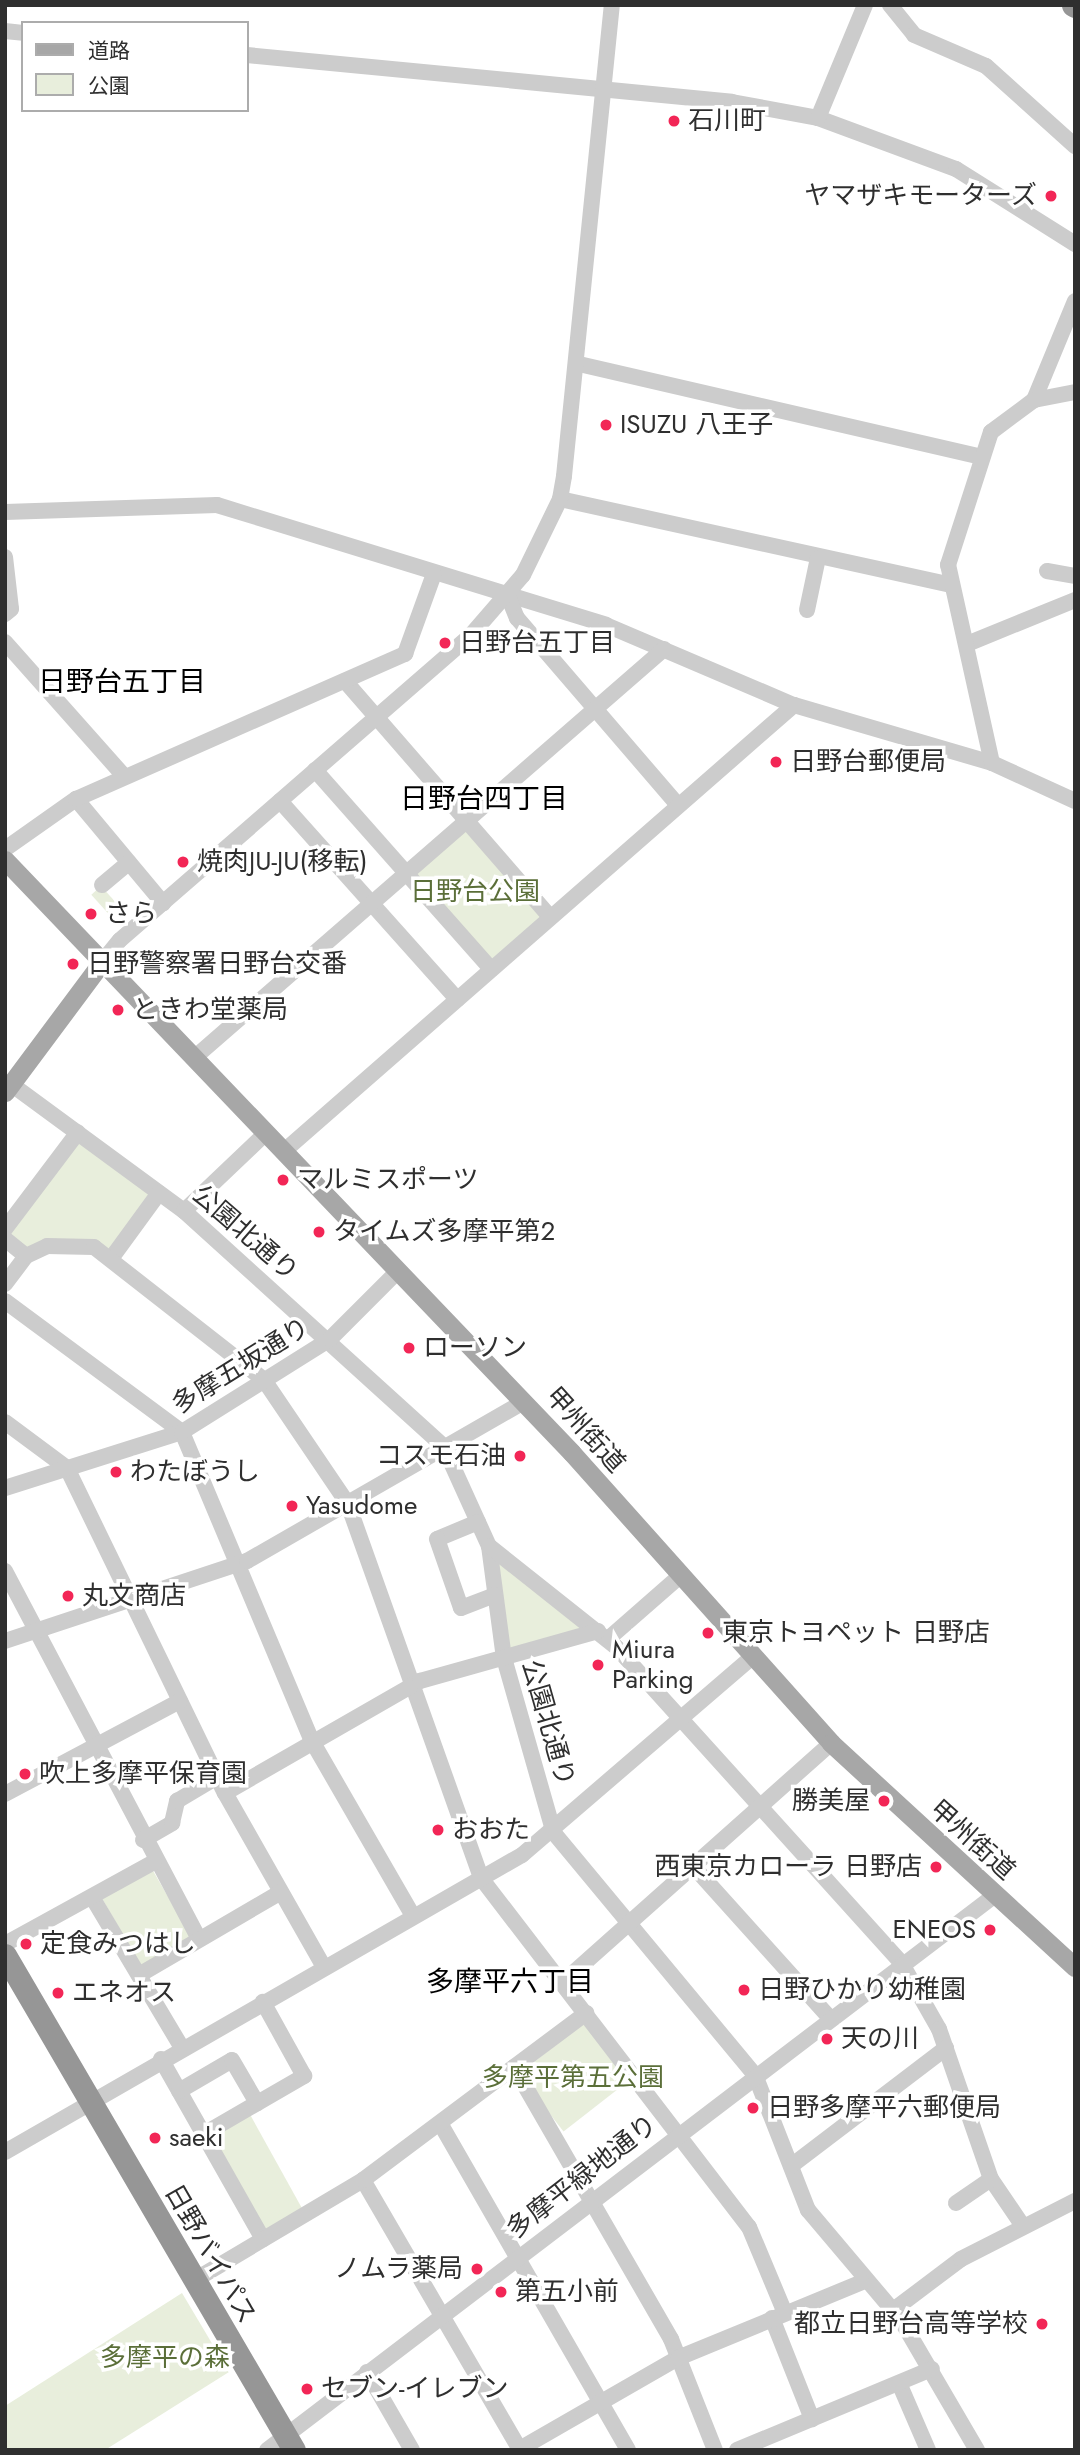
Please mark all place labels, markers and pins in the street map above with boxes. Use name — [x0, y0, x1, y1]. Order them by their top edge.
place label: 石川町 — [688, 105, 766, 137]
marker: 石川町 — [666, 113, 682, 129]
place label: ヤマザキモーターズ — [803, 180, 1037, 212]
marker: ヤマザキモーターズ — [1043, 188, 1059, 204]
place label: ISUZU 八王子 — [620, 409, 773, 441]
marker: ISUZU 八王子 — [598, 417, 614, 433]
place label: 日野台五丁目 — [459, 627, 615, 659]
marker: 日野台五丁目 — [437, 635, 453, 651]
place label: 日野台郵便局 — [790, 746, 946, 778]
marker: 日野台郵便局 — [768, 754, 784, 770]
place label: 焼肉JU-JU(移転) — [197, 846, 368, 878]
marker: 焼肉JU-JU(移転) — [175, 854, 191, 870]
place label: さら — [105, 898, 157, 930]
marker: さら — [83, 906, 99, 922]
place label: 日野警察署日野台交番 — [87, 948, 347, 980]
marker: 日野警察署日野台交番 — [65, 956, 81, 972]
place label: ときわ堂薬局 — [132, 994, 288, 1026]
marker: ときわ堂薬局 — [110, 1002, 126, 1018]
place label: マルミスポーツ — [297, 1164, 479, 1196]
marker: マルミスポーツ — [275, 1172, 291, 1188]
place label: タイムズ多摩平第2 — [333, 1216, 556, 1248]
marker: タイムズ多摩平第2 — [311, 1224, 327, 1240]
place label: ローソン — [423, 1332, 527, 1364]
marker: ローソン — [401, 1340, 417, 1356]
place label: コスモ石油 — [376, 1440, 506, 1472]
marker: コスモ石油 — [512, 1448, 528, 1464]
place label: わたぼうし — [130, 1456, 260, 1488]
marker: わたぼうし — [108, 1464, 124, 1480]
place label: Yasudome — [306, 1490, 417, 1522]
marker: Yasudome — [284, 1498, 300, 1514]
place label: 丸文商店 — [82, 1580, 186, 1612]
marker: 丸文商店 — [60, 1588, 76, 1604]
place label: 東京トヨペット 日野店 — [722, 1617, 990, 1649]
marker: 東京トヨペット 日野店 — [700, 1625, 716, 1641]
place label: Miura Parking — [612, 1634, 694, 1696]
marker: Miura Parking — [590, 1657, 606, 1673]
place label: 吹上多摩平保育園 — [39, 1758, 247, 1790]
marker: 吹上多摩平保育園 — [17, 1766, 33, 1782]
place label: 勝美屋 — [792, 1785, 870, 1817]
marker: 勝美屋 — [876, 1793, 892, 1809]
place label: おおた — [452, 1814, 530, 1846]
marker: おおた — [430, 1822, 446, 1838]
place label: 西東京カローラ 日野店 — [654, 1851, 922, 1883]
marker: 西東京カローラ 日野店 — [928, 1859, 944, 1875]
place label: ENEOS — [892, 1914, 976, 1946]
marker: ENEOS — [982, 1922, 998, 1938]
place label: 定食みつはし — [40, 1928, 196, 1960]
marker: 定食みつはし — [18, 1936, 34, 1952]
place label: 日野ひかり幼稚園 — [758, 1974, 966, 2006]
place label: エネオス — [72, 1977, 176, 2009]
marker: 日野ひかり幼稚園 — [736, 1982, 752, 1998]
marker: エネオス — [50, 1985, 66, 2001]
place label: 天の川 — [841, 2023, 919, 2055]
marker: 天の川 — [819, 2031, 835, 2047]
place label: 日野多摩平六郵便局 — [767, 2092, 1001, 2124]
marker: 日野多摩平六郵便局 — [745, 2100, 761, 2116]
place label: saeki — [169, 2122, 224, 2154]
marker: saeki — [147, 2130, 163, 2146]
place label: ノムラ薬局 — [333, 2253, 463, 2285]
marker: ノムラ薬局 — [469, 2261, 485, 2277]
place label: 第五小前 — [515, 2276, 619, 2308]
marker: 第五小前 — [493, 2284, 509, 2300]
place label: 都立日野台高等学校 — [794, 2308, 1028, 2340]
marker: 都立日野台高等学校 — [1034, 2316, 1050, 2332]
place label: セブン-イレブン — [321, 2373, 508, 2405]
marker: セブン-イレブン — [299, 2381, 315, 2397]

